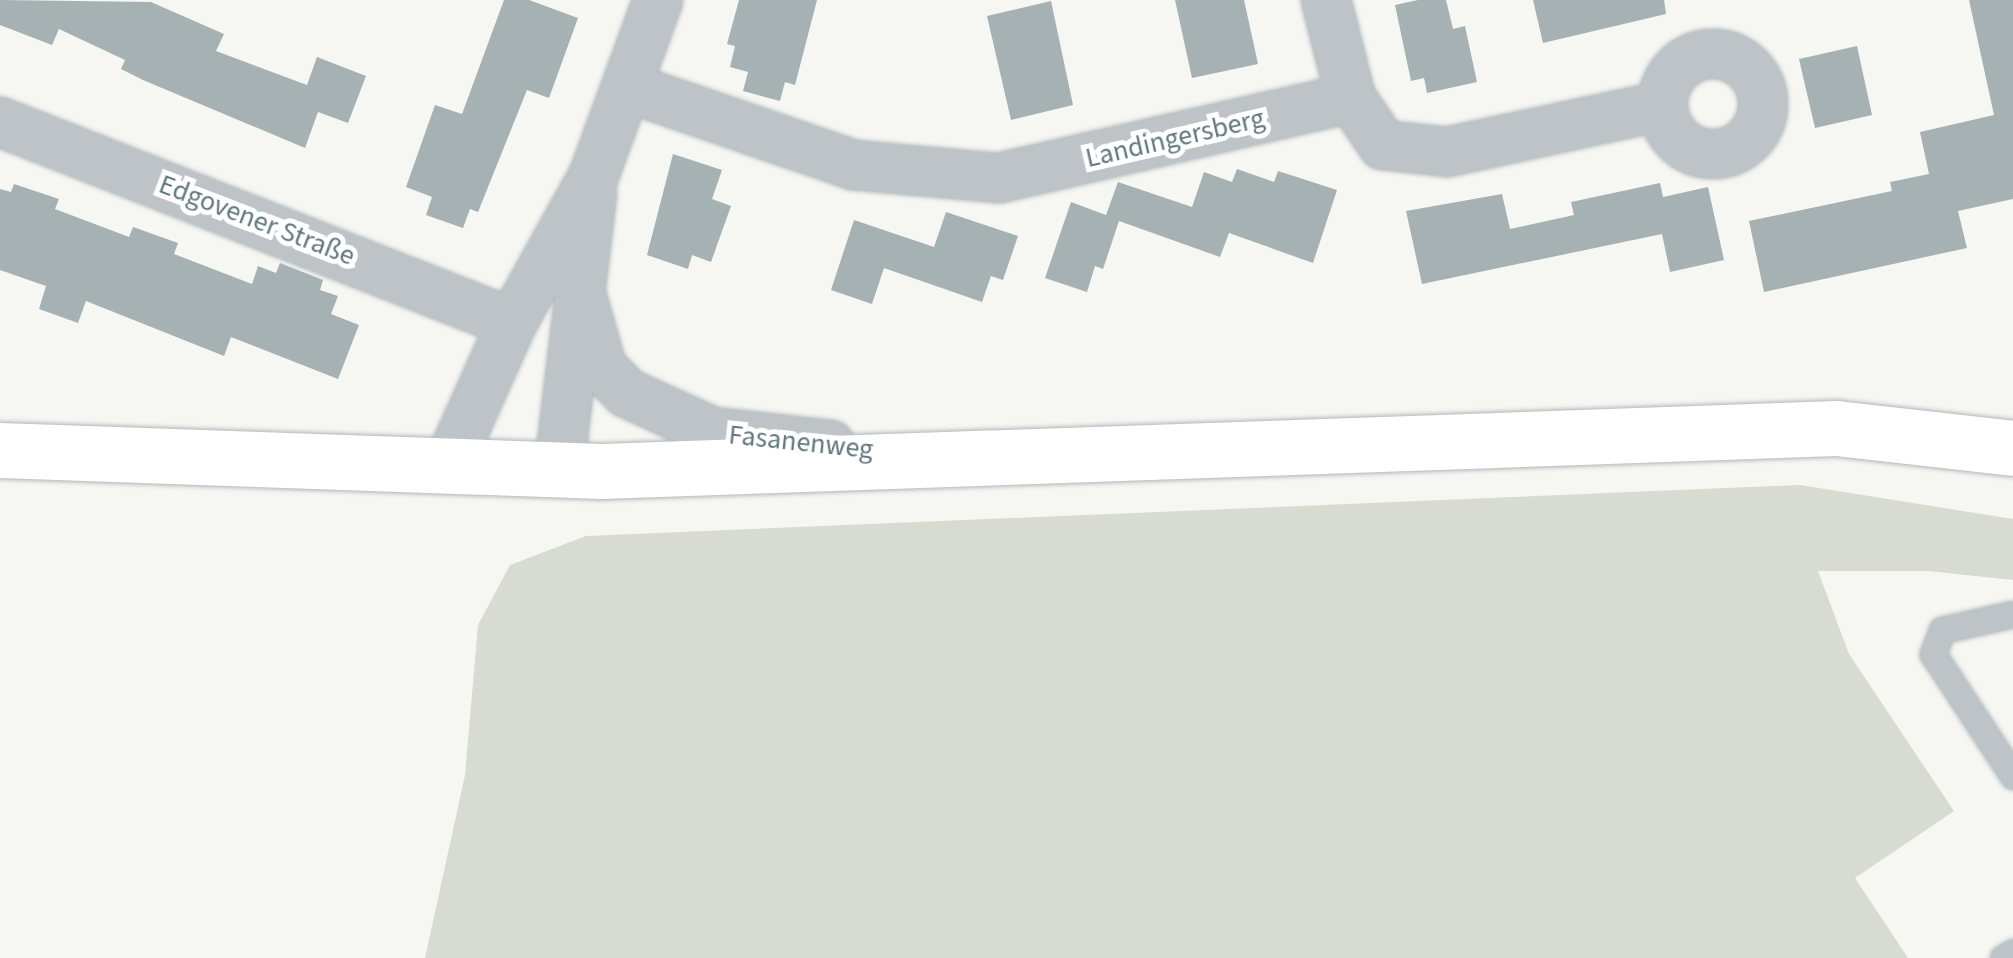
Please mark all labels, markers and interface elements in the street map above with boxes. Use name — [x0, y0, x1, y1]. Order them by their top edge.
street label: Landingersberg — [1082, 101, 1268, 175]
street label: Edgovener Straße — [154, 167, 360, 273]
street label: Fasanenweg — [727, 418, 875, 466]

